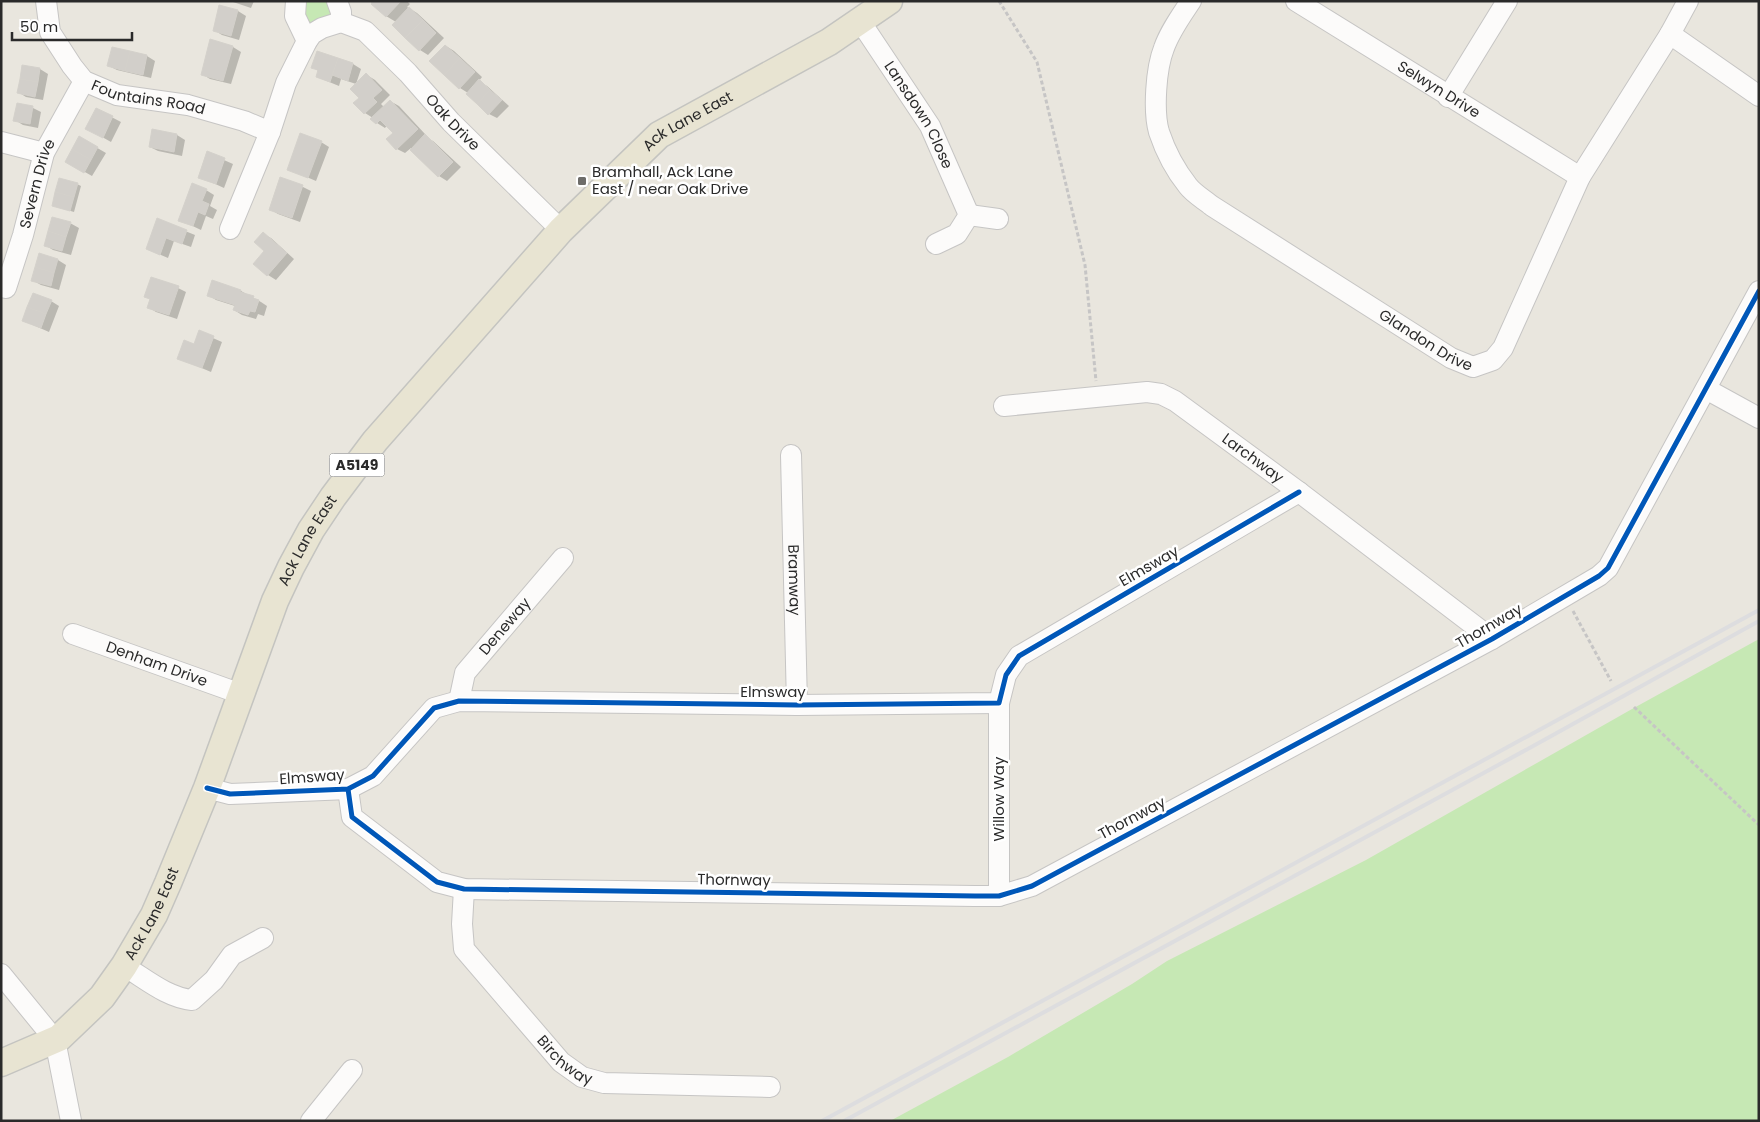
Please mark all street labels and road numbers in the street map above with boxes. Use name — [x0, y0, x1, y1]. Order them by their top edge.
street label: Selwyn Drive — [1394, 55, 1484, 123]
street label: Lansdown Close — [879, 57, 958, 172]
street label: Fountains Road — [88, 74, 208, 119]
street label: Ack Lane East — [638, 86, 736, 156]
street label: Oak Drive — [421, 89, 485, 155]
street label: Severn Drive — [14, 135, 60, 231]
street label: Glandon Drive — [1375, 304, 1476, 376]
street label: Larchway — [1218, 428, 1289, 488]
road number: A5149 — [330, 454, 384, 476]
street label: Ack Lane East — [273, 491, 341, 589]
street label: Elmsway — [1115, 540, 1183, 591]
street label: Bramway — [783, 544, 806, 616]
street label: Deneway — [474, 592, 535, 659]
street label: Thornway — [1452, 598, 1526, 653]
street label: Denham Drive — [103, 636, 211, 691]
street label: Elmsway — [740, 681, 806, 702]
street label: Willow Way — [988, 756, 1009, 841]
street label: Elmsway — [279, 764, 346, 789]
street label: Thornway — [1094, 791, 1170, 844]
street label: Ack Lane East — [119, 864, 183, 964]
street label: Thornway — [697, 868, 771, 891]
street label: Birchway — [532, 1030, 595, 1089]

